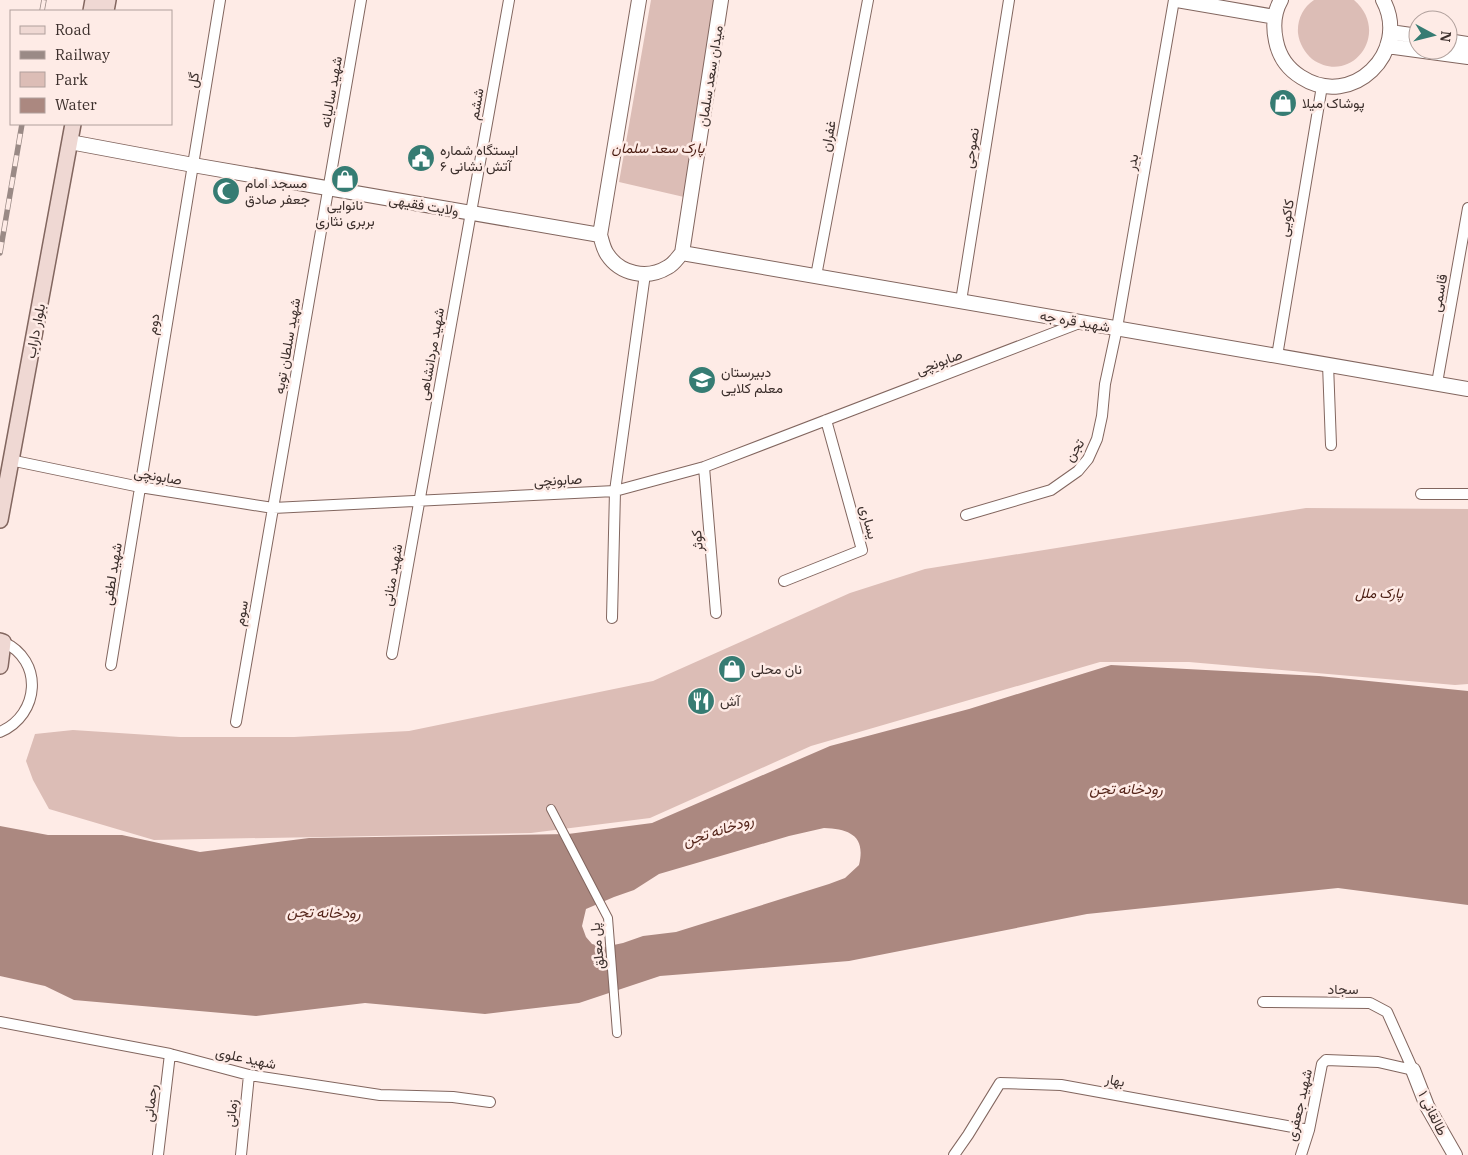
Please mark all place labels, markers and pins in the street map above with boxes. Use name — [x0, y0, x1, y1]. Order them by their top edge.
shop icon: پوشاک میلا — [1268, 88, 1298, 118]
place label: پوشاک میلا — [1302, 94, 1365, 113]
place label: ایستگاه شماره ۶ آتش نشانی — [440, 141, 518, 175]
public building icon: ایستگاه شماره ۶ آتش نشانی — [406, 143, 436, 173]
shop icon: نانوایی بربری نثاری — [330, 164, 360, 194]
place label: مسجد امام جعفر صادق — [245, 174, 310, 208]
mosque icon: مسجد امام جعفر صادق — [211, 176, 241, 206]
place label: نانوایی بربری نثاری — [315, 196, 375, 230]
place label: دبیرستان معلم کلایی — [721, 363, 783, 397]
school or university icon: دبیرستان معلم کلایی — [687, 365, 717, 395]
shop icon: نان محلی — [717, 654, 747, 684]
place label: نان محلی — [751, 660, 802, 678]
restaurant icon: آش — [686, 686, 716, 716]
place label: آش — [720, 692, 742, 710]

